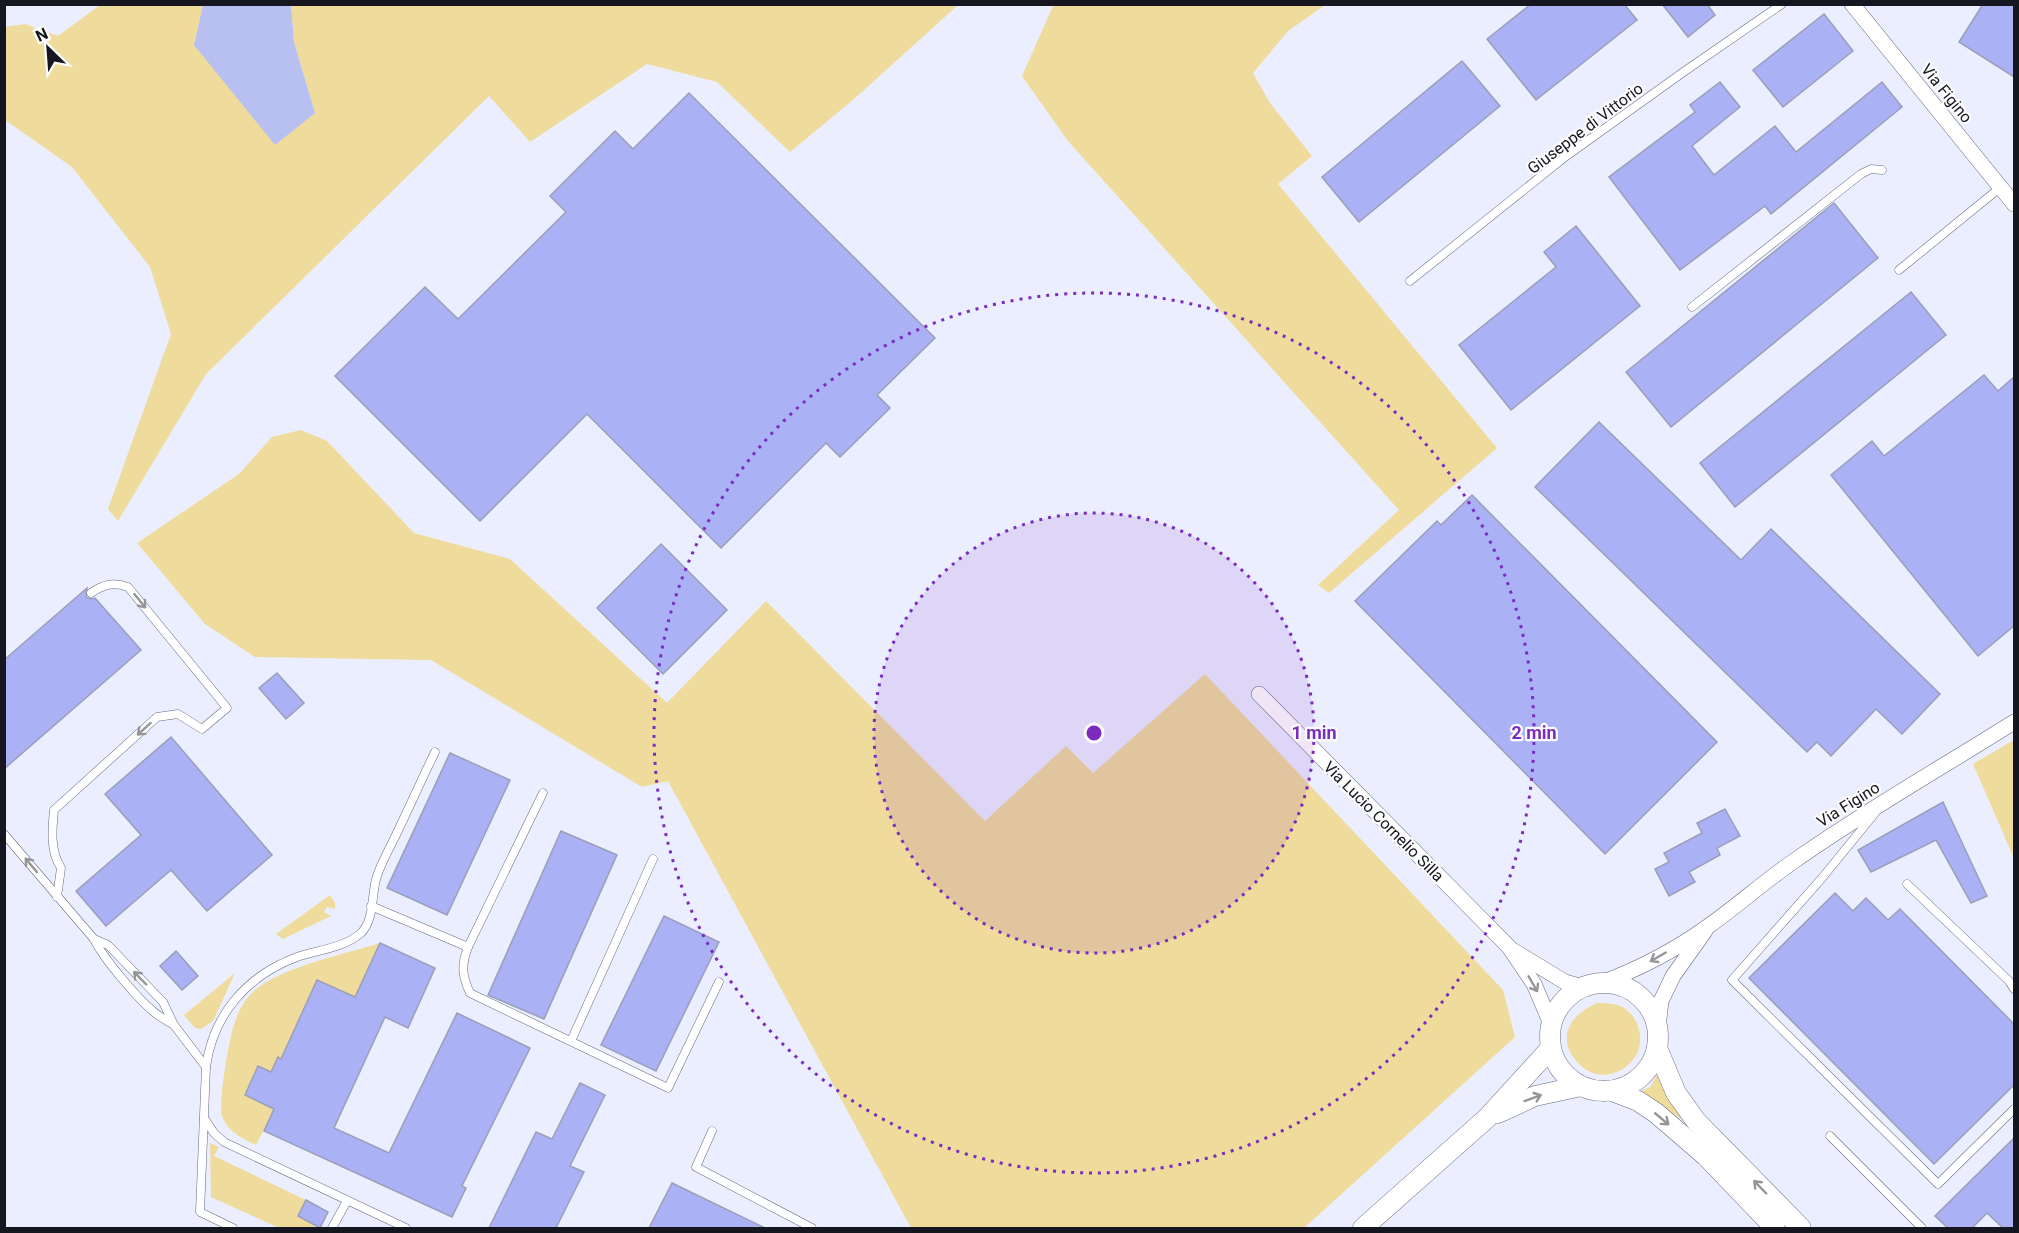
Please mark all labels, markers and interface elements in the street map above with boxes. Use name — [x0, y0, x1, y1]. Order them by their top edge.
north arrow — [18, 18, 78, 78]
text: N — [33, 24, 51, 46]
street label: Via Figino — [1917, 60, 1976, 127]
street label: Giuseppe di Vittorio — [1524, 79, 1647, 178]
one-way arrow — [133, 593, 146, 609]
one-way arrow — [137, 722, 152, 736]
text: 1 min — [1291, 722, 1337, 743]
text: 2 min — [1511, 722, 1557, 743]
centre of rings — [1084, 723, 1104, 743]
street label: Via Lucio Cornelio Silla — [1320, 757, 1448, 885]
street label: Via Figino — [1813, 778, 1883, 831]
one-way arrow — [24, 858, 38, 873]
one-way arrow — [1650, 951, 1667, 963]
one-way arrow — [133, 971, 147, 986]
one-way arrow — [1527, 975, 1539, 992]
one-way arrow — [1523, 1092, 1542, 1103]
one-way arrow — [1654, 1112, 1669, 1126]
one-way arrow — [1752, 1179, 1767, 1194]

